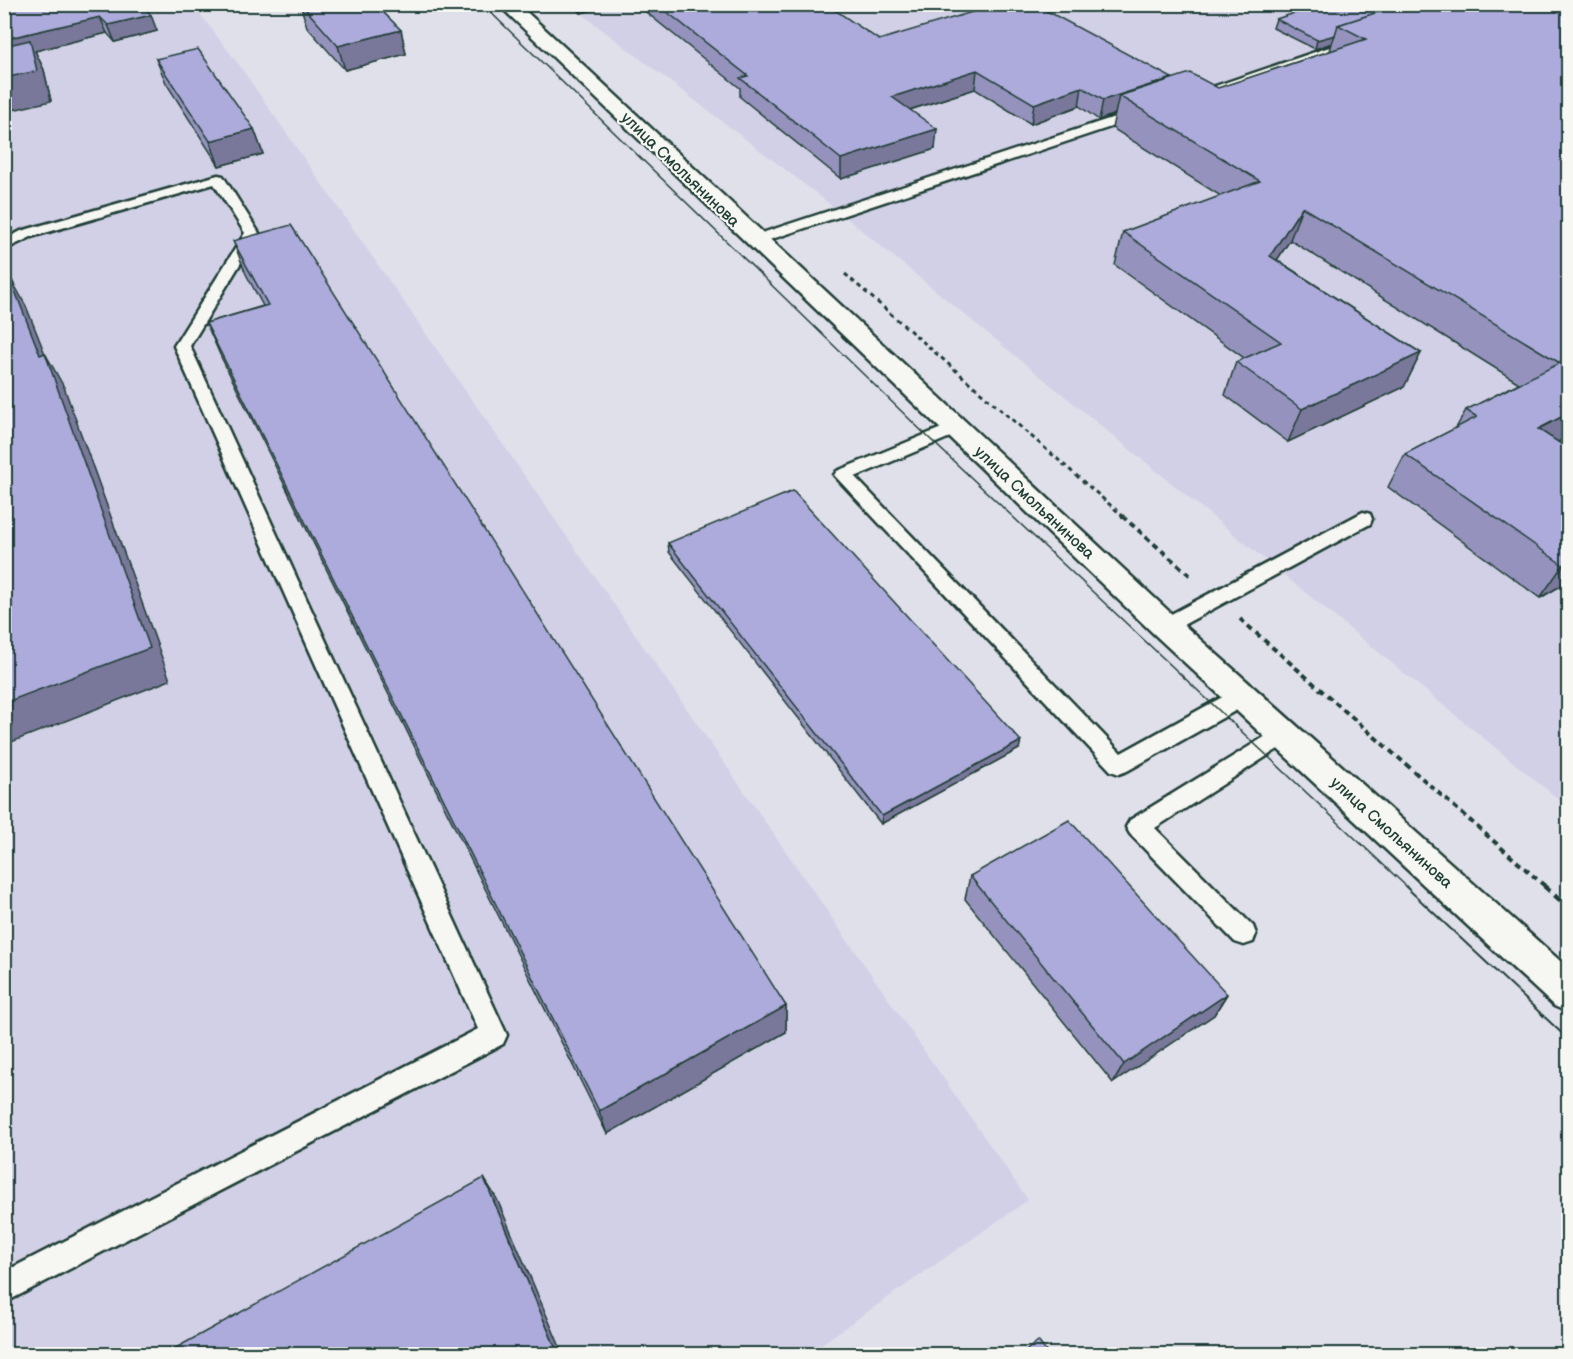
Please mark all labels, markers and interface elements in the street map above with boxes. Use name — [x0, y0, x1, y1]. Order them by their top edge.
street label: улица Смольянинова — [617, 109, 744, 232]
street label: улица Смольянинова — [970, 443, 1098, 564]
street label: улица Смольянинова — [1326, 773, 1456, 893]

